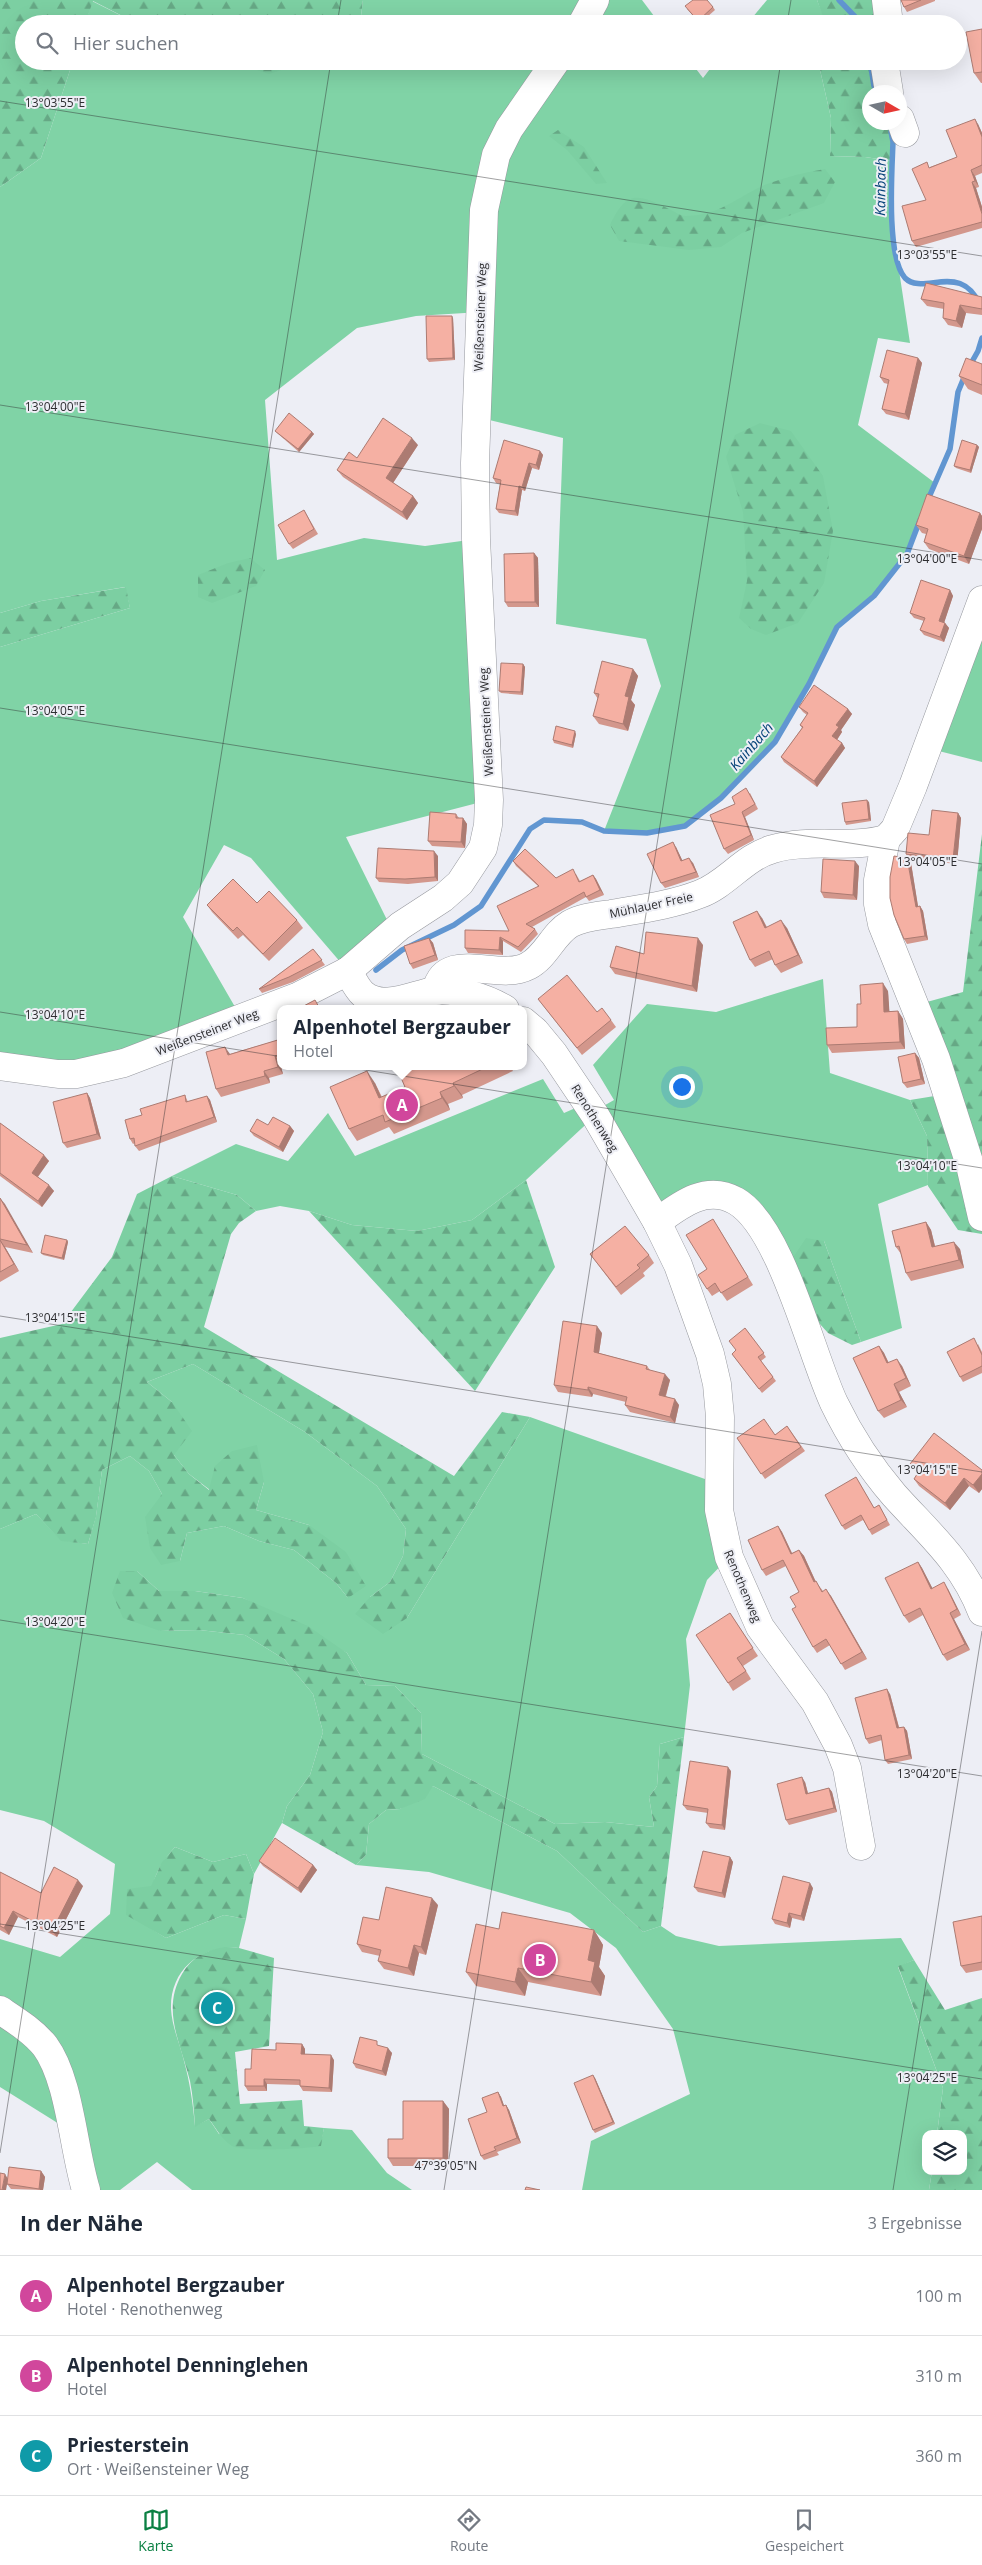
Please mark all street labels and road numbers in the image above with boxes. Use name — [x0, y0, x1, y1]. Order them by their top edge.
street label: Weißensteiner Weg — [470, 262, 490, 372]
street label: Weißensteiner Weg — [475, 667, 497, 777]
street label: Mühlauer Freie — [608, 888, 695, 922]
street label: Weißensteiner Weg — [153, 1004, 261, 1059]
street label: Renothenweg — [567, 1081, 623, 1156]
street label: Renothenweg — [720, 1547, 766, 1625]

